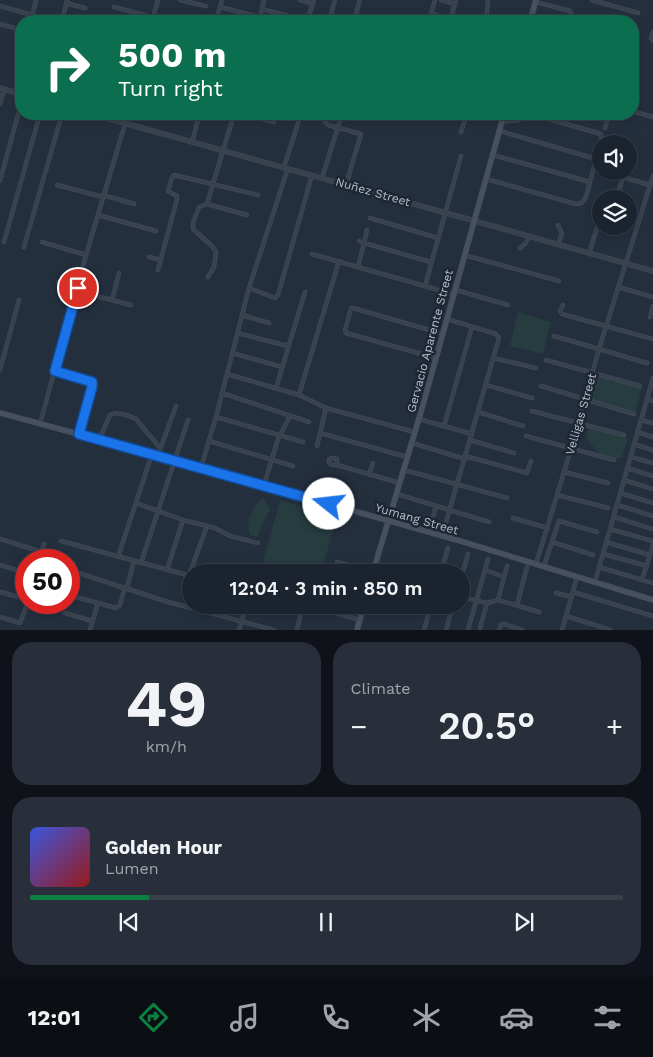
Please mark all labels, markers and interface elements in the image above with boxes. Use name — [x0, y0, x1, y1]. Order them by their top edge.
text: 500 m — [118, 34, 226, 76]
icon: right — [35, 35, 100, 100]
text: Turn right — [118, 76, 223, 101]
map controls — [592, 135, 637, 235]
button: sound — [592, 135, 637, 180]
street label: Nuñez Street — [334, 175, 412, 209]
button: layers — [592, 190, 637, 235]
pin — [57, 267, 99, 309]
street label: Gervacio Aparente Street — [404, 268, 456, 414]
icon: arrive — [64, 274, 92, 302]
street label: Velligas Street — [563, 372, 599, 456]
position arrow — [302, 477, 354, 529]
street label: Yumang Street — [374, 500, 460, 538]
speed limit sign: 50 — [15, 549, 80, 614]
text: 12:04 · 3 min · 850 m — [230, 577, 422, 600]
text: 49 — [125, 666, 207, 742]
text: Climate — [351, 679, 411, 698]
text: 20.5° — [438, 704, 535, 748]
text: − — [351, 710, 367, 743]
text: + — [606, 710, 623, 743]
text: km/h — [146, 737, 187, 756]
text: Golden Hour — [105, 836, 222, 859]
text: Lumen — [105, 859, 159, 878]
icon: previous — [115, 908, 143, 936]
icon: pause — [312, 908, 340, 936]
icon: next — [510, 908, 538, 936]
icon: directions — [136, 1000, 171, 1035]
icon: music — [227, 1000, 262, 1035]
icon: phone — [318, 1000, 353, 1035]
icon: climate — [409, 1000, 444, 1035]
icon: car — [499, 1000, 534, 1035]
icon: filters — [590, 1000, 625, 1035]
text: 12:01 — [28, 1005, 81, 1030]

